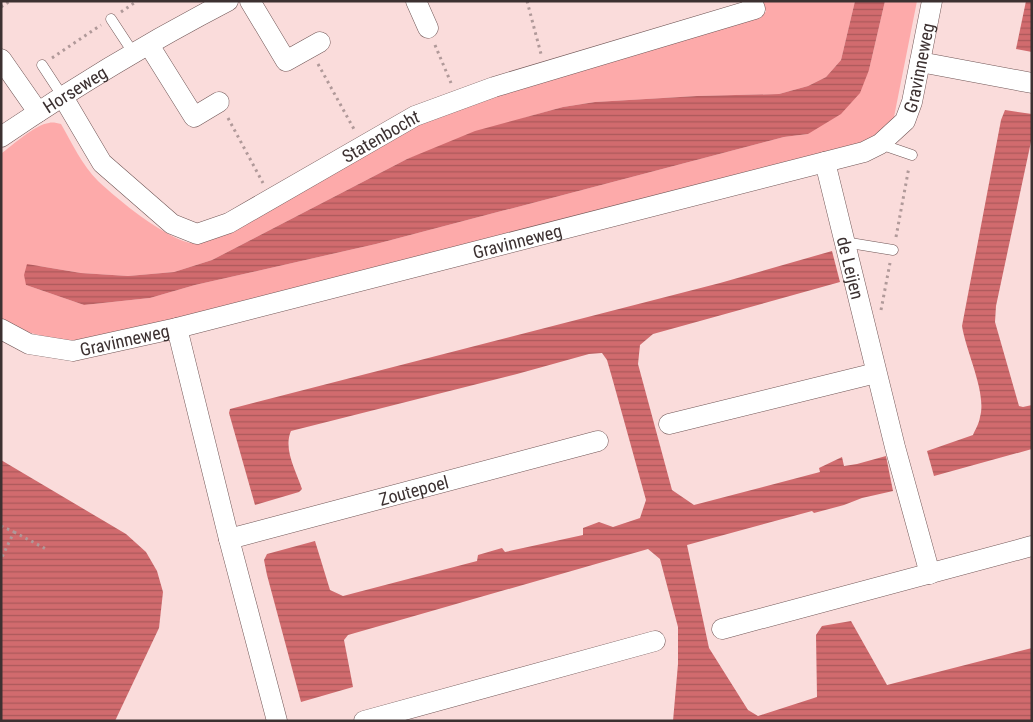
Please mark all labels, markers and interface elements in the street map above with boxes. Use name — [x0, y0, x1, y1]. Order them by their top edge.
street label: Gravinneweg — [898, 21, 938, 116]
street label: Horseweg — [39, 61, 111, 117]
street label: Statenbocht — [338, 105, 422, 166]
street label: Gravinneweg — [470, 219, 564, 262]
street label: de Leijen — [833, 234, 869, 301]
street label: Gravinneweg — [78, 320, 171, 360]
street label: Zoutepoel — [376, 471, 451, 509]

